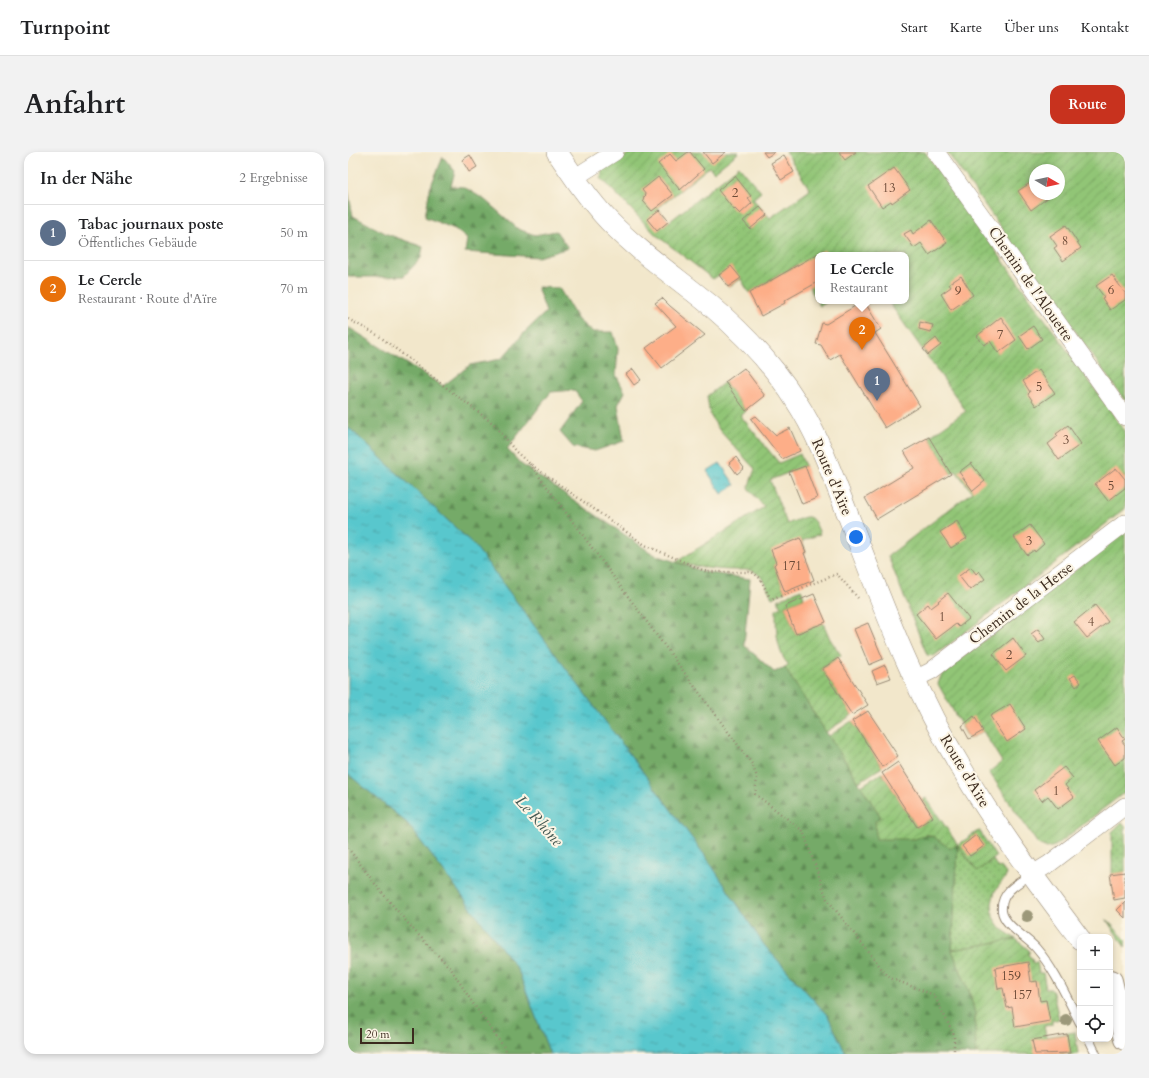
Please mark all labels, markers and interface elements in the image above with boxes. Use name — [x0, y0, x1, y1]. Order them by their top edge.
text: Turnpoint — [20, 15, 110, 41]
text: Start — [901, 18, 928, 37]
text: Karte — [950, 18, 982, 37]
text: Über uns — [1004, 18, 1059, 37]
text: Kontakt — [1081, 18, 1129, 37]
text: Anfahrt — [24, 85, 125, 123]
button: Route — [1050, 85, 1125, 124]
north arrow — [1029, 164, 1065, 200]
text: In der Nähe — [40, 167, 133, 190]
text: 2 Ergebnisse — [239, 169, 308, 187]
house number: 13 — [882, 179, 896, 197]
house number: 2 — [732, 184, 739, 202]
text: Tabac journaux poste — [78, 214, 224, 234]
street label: Chemin de l'Alouette — [984, 223, 1078, 346]
text: 1 — [50, 224, 56, 242]
text: 50 m — [280, 224, 308, 242]
house number: 8 — [1062, 232, 1068, 250]
text: Öffentliches Gebäude — [78, 234, 197, 252]
popup — [815, 252, 909, 304]
text: Le Cercle — [830, 259, 894, 279]
text: Le Cercle — [78, 270, 142, 290]
text: Restaurant — [830, 279, 888, 297]
text: 2 — [50, 280, 56, 298]
text: 70 m — [280, 280, 308, 298]
house number: 6 — [1108, 281, 1115, 299]
house number: 9 — [955, 282, 962, 300]
text: Restaurant · Route d'Aïre — [78, 290, 217, 308]
pin: 2 — [849, 317, 875, 350]
house number: 7 — [997, 326, 1004, 344]
pin: 1 — [864, 368, 890, 401]
house number: 5 — [1036, 378, 1042, 396]
house number: 3 — [1063, 431, 1069, 449]
street label: Route d'Aïre — [807, 435, 857, 519]
house number: 5 — [1108, 477, 1114, 495]
your location — [846, 527, 866, 547]
house number: 3 — [1026, 532, 1032, 550]
house number: 171 — [782, 557, 802, 575]
street label: Chemin de la Herse — [965, 557, 1077, 649]
house number: 1 — [939, 608, 945, 626]
house number: 4 — [1088, 613, 1095, 631]
house number: 2 — [1006, 646, 1013, 664]
street label: Route d'Aïre — [935, 731, 995, 811]
house number: 1 — [1053, 782, 1059, 800]
water label: Le Rhône — [510, 791, 568, 852]
map controls — [1077, 934, 1113, 1042]
button: + — [1077, 934, 1113, 970]
house number: 159 — [1001, 967, 1021, 985]
button: − — [1077, 970, 1113, 1006]
house number: 157 — [1012, 986, 1032, 1004]
button: locate — [1077, 1006, 1113, 1042]
scale bar — [360, 1026, 414, 1045]
text: 20 m — [366, 1027, 390, 1042]

